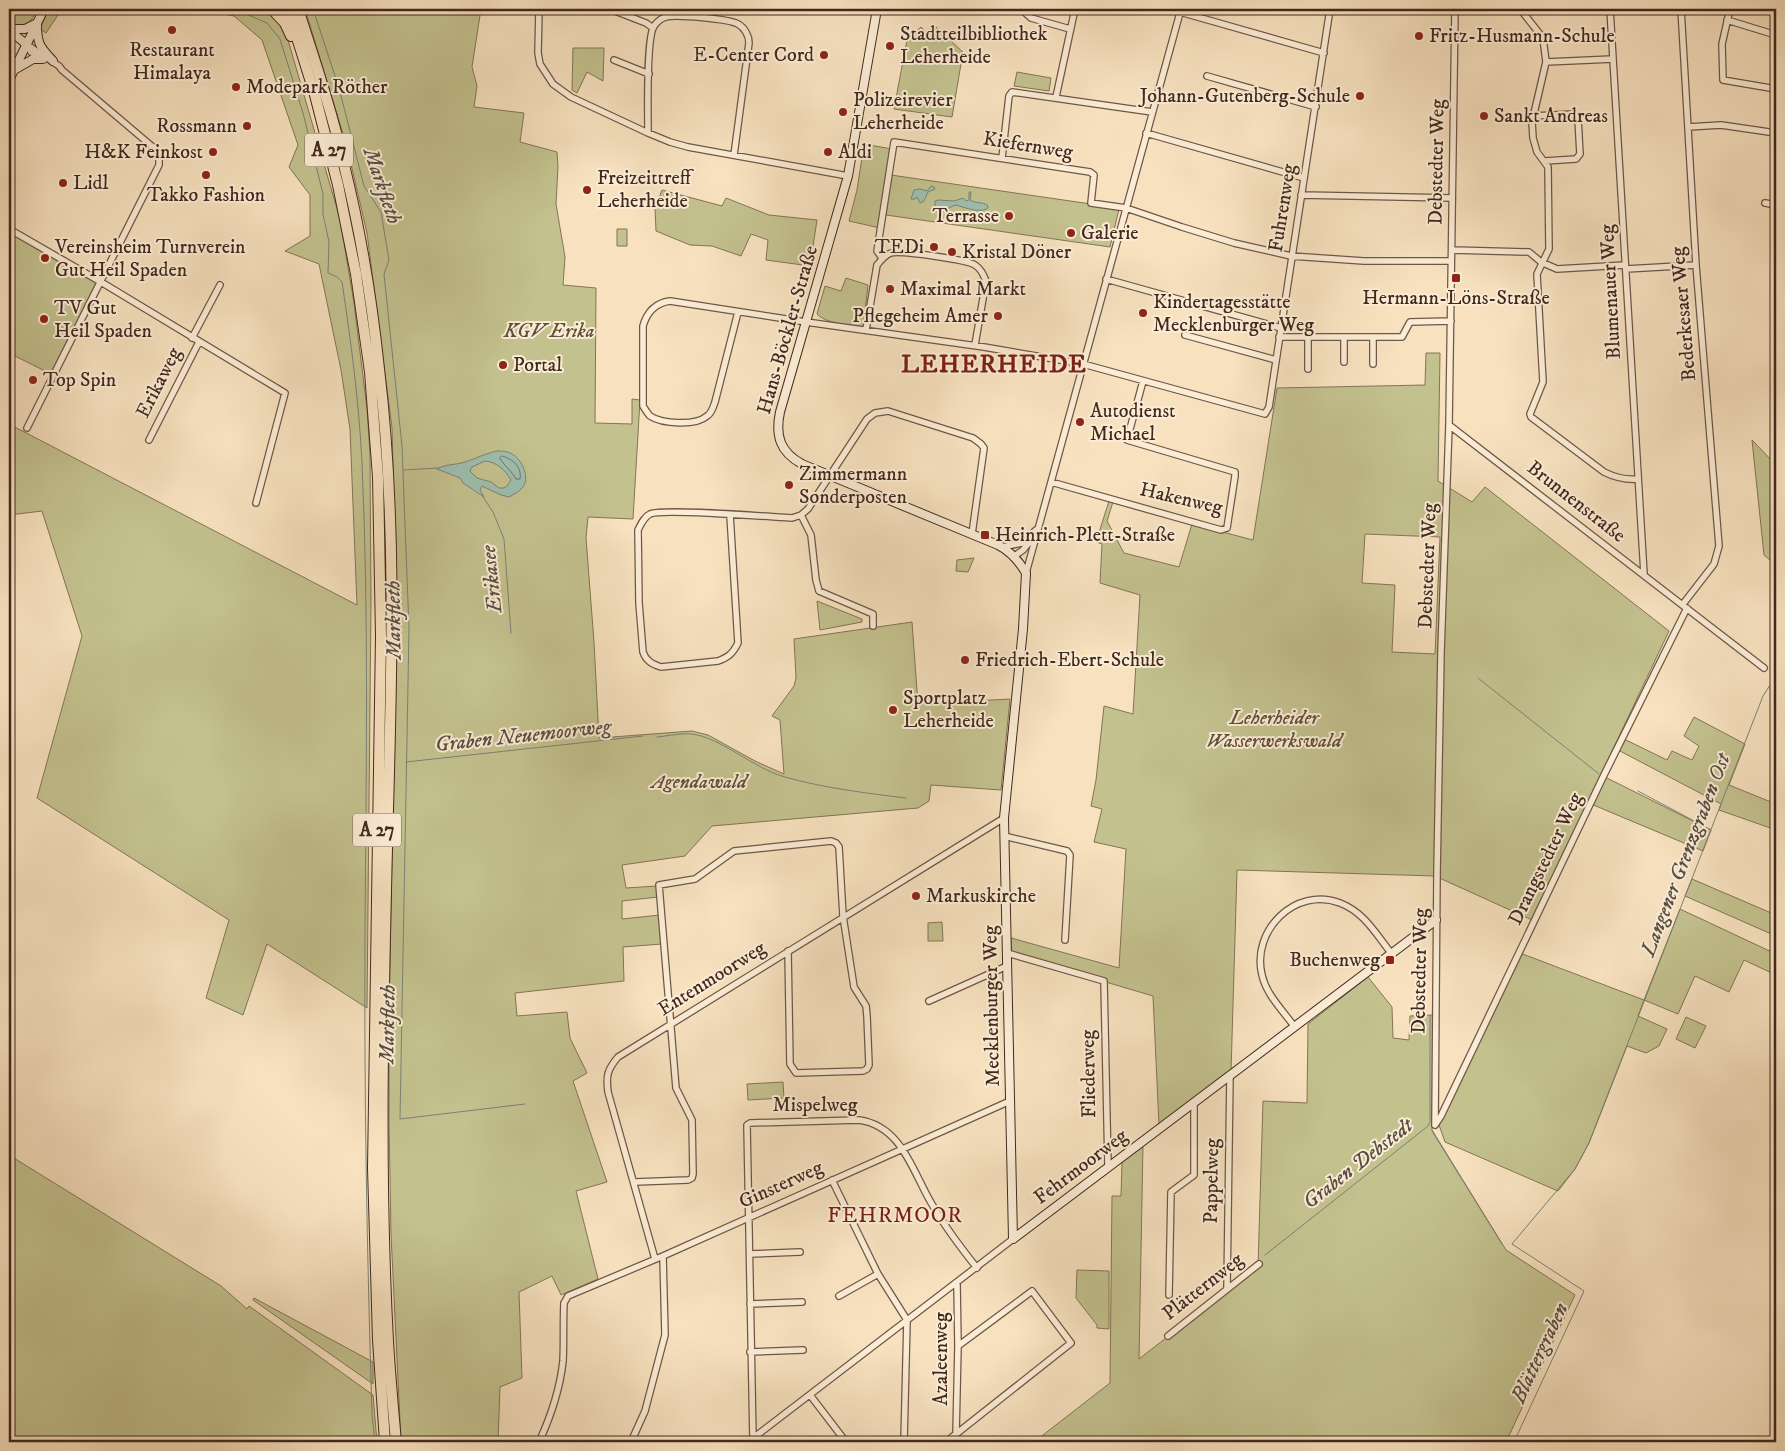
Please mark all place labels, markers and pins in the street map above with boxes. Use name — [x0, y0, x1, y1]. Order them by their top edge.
place label: Stadtteilbibliothek Leherheide — [900, 22, 1047, 70]
marker: Restaurant Himalaya — [166, 24, 178, 36]
place label: Fritz-Husmann-Schule — [1429, 24, 1615, 49]
marker: Fritz-Husmann-Schule — [1413, 30, 1425, 42]
place label: Restaurant Himalaya — [129, 38, 215, 86]
marker: Stadtteilbibliothek Leherheide — [884, 40, 896, 52]
place label: E-Center Cord — [693, 43, 814, 68]
marker: E-Center Cord — [818, 49, 830, 61]
place label: Modepark Röther — [246, 75, 388, 100]
marker: Modepark Röther — [230, 81, 242, 93]
place label: Johann-Gutenberg-Schule — [1138, 84, 1350, 109]
place label: Polizeirevier Leherheide — [853, 88, 953, 136]
marker: Johann-Gutenberg-Schule — [1354, 90, 1366, 102]
place label: Sankt Andreas — [1494, 104, 1608, 129]
marker: Polizeirevier Leherheide — [837, 106, 849, 118]
marker: Sankt Andreas — [1478, 110, 1490, 122]
place label: Rossmann — [156, 114, 238, 139]
marker: Rossmann — [241, 120, 253, 132]
place label: H&K Feinkost — [84, 140, 203, 165]
place label: Aldi — [838, 140, 872, 165]
marker: H&K Feinkost — [207, 146, 219, 158]
marker: Aldi — [822, 146, 834, 158]
place label: Freizeittreff Leherheide — [597, 166, 695, 214]
marker: Takko Fashion — [200, 169, 212, 181]
place label: Lidl — [73, 171, 109, 196]
marker: Lidl — [57, 177, 69, 189]
place label: Takko Fashion — [147, 183, 266, 208]
marker: Freizeittreff Leherheide — [581, 184, 593, 196]
place label: Terrasse — [933, 204, 999, 229]
marker: Terrasse — [1003, 210, 1015, 222]
place label: Galerie — [1081, 221, 1139, 246]
marker: Galerie — [1065, 227, 1077, 239]
place label: Vereinsheim Turnverein Gut Heil Spaden — [54, 235, 246, 283]
place label: TEDi — [875, 235, 924, 260]
place label: Kristal Döner — [962, 240, 1072, 265]
marker: TEDi — [928, 241, 940, 253]
marker: Kristal Döner — [946, 246, 958, 258]
marker: Vereinsheim Turnverein Gut Heil Spaden — [39, 252, 51, 264]
marker: Hermann-Löns-Straße — [1450, 272, 1462, 284]
place label: Maximal Markt — [900, 277, 1026, 302]
marker: Maximal Markt — [884, 283, 896, 295]
place label: Hermann-Löns-Straße — [1362, 286, 1550, 311]
place label: Kindertagesstätte Mecklenburger Weg — [1153, 290, 1314, 338]
place label: TV Gut Heil Spaden — [54, 296, 153, 344]
place label: Pflegeheim Amer — [852, 304, 989, 329]
marker: Kindertagesstätte Mecklenburger Weg — [1137, 307, 1149, 319]
marker: Pflegeheim Amer — [992, 310, 1004, 322]
marker: TV Gut Heil Spaden — [38, 313, 50, 325]
place label: Portal — [513, 353, 562, 378]
marker: Portal — [497, 359, 509, 371]
place label: Top Spin — [43, 368, 117, 393]
marker: Top Spin — [27, 374, 39, 386]
place label: Autodienst Michael — [1090, 399, 1175, 447]
marker: Autodienst Michael — [1074, 416, 1086, 428]
place label: Zimmermann Sonderposten — [799, 462, 908, 510]
marker: Zimmermann Sonderposten — [783, 479, 795, 491]
place label: Heinrich-Plett-Straße — [995, 523, 1175, 548]
marker: Heinrich-Plett-Straße — [979, 529, 991, 541]
place label: Friedrich-Ebert-Schule — [975, 648, 1164, 673]
marker: Friedrich-Ebert-Schule — [959, 654, 971, 666]
place label: Sportplatz Leherheide — [903, 686, 994, 734]
marker: Sportplatz Leherheide — [887, 704, 899, 716]
place label: Markuskirche — [926, 884, 1036, 909]
marker: Markuskirche — [910, 890, 922, 902]
place label: Buchenweg — [1289, 948, 1380, 973]
marker: Buchenweg — [1384, 954, 1396, 966]

